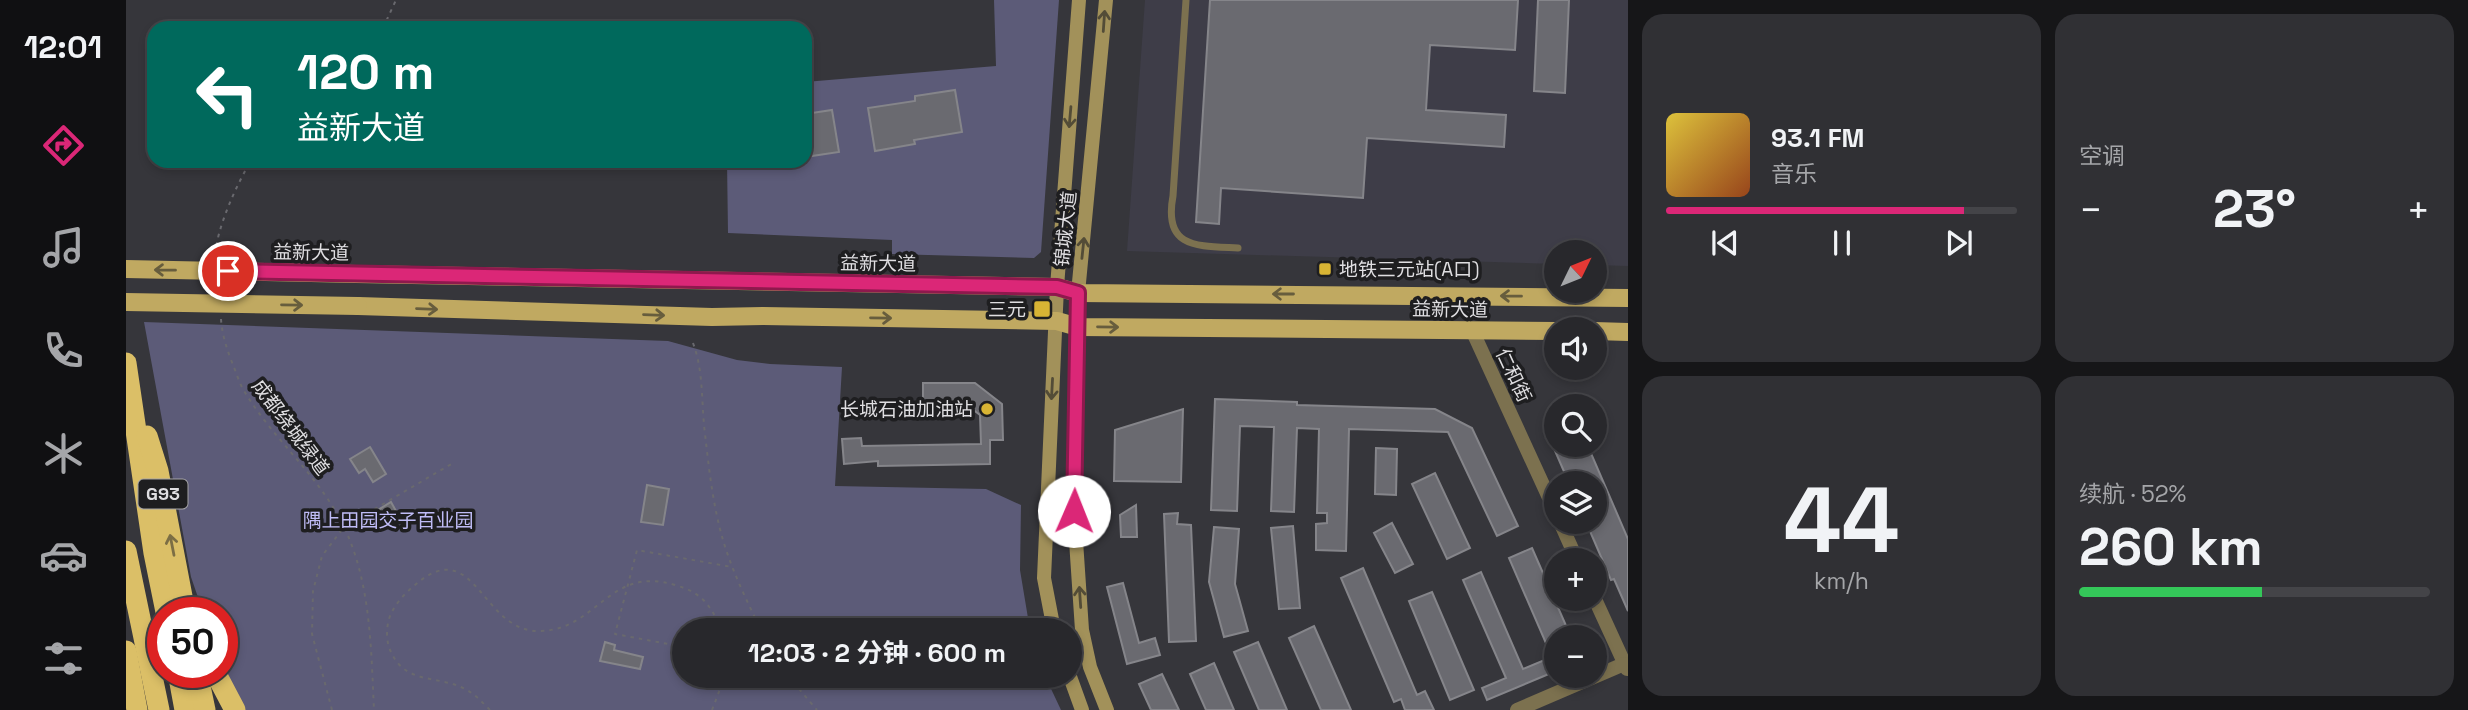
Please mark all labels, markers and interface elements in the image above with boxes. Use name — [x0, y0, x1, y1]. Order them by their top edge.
one-way arrow — [1098, 10, 1111, 33]
text: 12:01 — [24, 27, 102, 67]
text: 120 m — [297, 41, 434, 103]
icon: left — [182, 49, 273, 140]
one-way arrow — [1063, 105, 1076, 128]
text: 益新大道 — [297, 108, 425, 148]
icon: directions — [39, 121, 88, 170]
text: 93.1 FM — [1771, 121, 1864, 155]
text: 空调 — [2079, 141, 2125, 171]
text: 音乐 — [1771, 159, 1817, 189]
text: 23° — [2213, 176, 2296, 242]
text: − — [2079, 186, 2103, 234]
text: + — [2406, 186, 2430, 234]
street label: 锦城大道 — [1049, 190, 1082, 268]
icon: music — [39, 223, 88, 272]
icon: previous — [1706, 224, 1744, 262]
icon: pause — [1823, 224, 1861, 262]
icon: next — [1940, 224, 1978, 262]
one-way arrow — [1077, 237, 1090, 259]
street label: 益新大道 — [273, 239, 349, 266]
north arrow — [1544, 240, 1606, 303]
map controls — [1544, 240, 1607, 688]
pin — [198, 241, 258, 301]
street label: 益新大道 — [840, 250, 916, 277]
icon: arrive — [209, 252, 247, 290]
place label: 地铁三元站(A口) — [1339, 257, 1479, 282]
marker: 地铁三元站(A口) — [1317, 261, 1333, 277]
one-way arrow — [154, 263, 177, 277]
one-way arrow — [1272, 287, 1295, 301]
one-way arrow — [1500, 289, 1523, 303]
street label: 益新大道 — [1412, 296, 1488, 323]
place label: 三元 — [988, 297, 1026, 322]
one-way arrow — [280, 298, 303, 312]
marker: 三元 — [1032, 299, 1052, 319]
one-way arrow — [415, 302, 438, 315]
one-way arrow — [642, 309, 665, 322]
one-way arrow — [870, 311, 893, 325]
button: sound — [1544, 317, 1607, 380]
one-way arrow — [1096, 320, 1119, 334]
icon: phone — [39, 326, 88, 375]
street label: 仁和街 — [1490, 344, 1537, 406]
street label: 成都绕城绿道 — [246, 374, 335, 480]
one-way arrow — [1045, 378, 1058, 400]
button: search — [1544, 394, 1607, 457]
place label: 长城石油加油站 — [840, 397, 973, 422]
marker: 长城石油加油站 — [979, 401, 995, 417]
icon: climate — [39, 429, 88, 478]
text: 44 — [1784, 462, 1899, 579]
button: layers — [1544, 471, 1607, 534]
position arrow — [1037, 474, 1111, 548]
text: 续航 · 52% — [2079, 479, 2186, 509]
road number: G93 — [138, 480, 187, 508]
park label: 隅上田园交子百业园 — [302, 508, 474, 533]
text: 260 km — [2079, 514, 2263, 580]
icon: car — [39, 531, 88, 580]
one-way arrow — [165, 534, 179, 557]
button: + — [1544, 548, 1607, 611]
text: km/h — [1814, 566, 1869, 596]
one-way arrow — [1073, 586, 1086, 609]
speed limit sign: 50 — [147, 597, 238, 688]
button: − — [1544, 625, 1607, 688]
icon: filters — [39, 634, 88, 683]
text: 12:03 · 2 分钟 · 600 m — [748, 636, 1006, 670]

